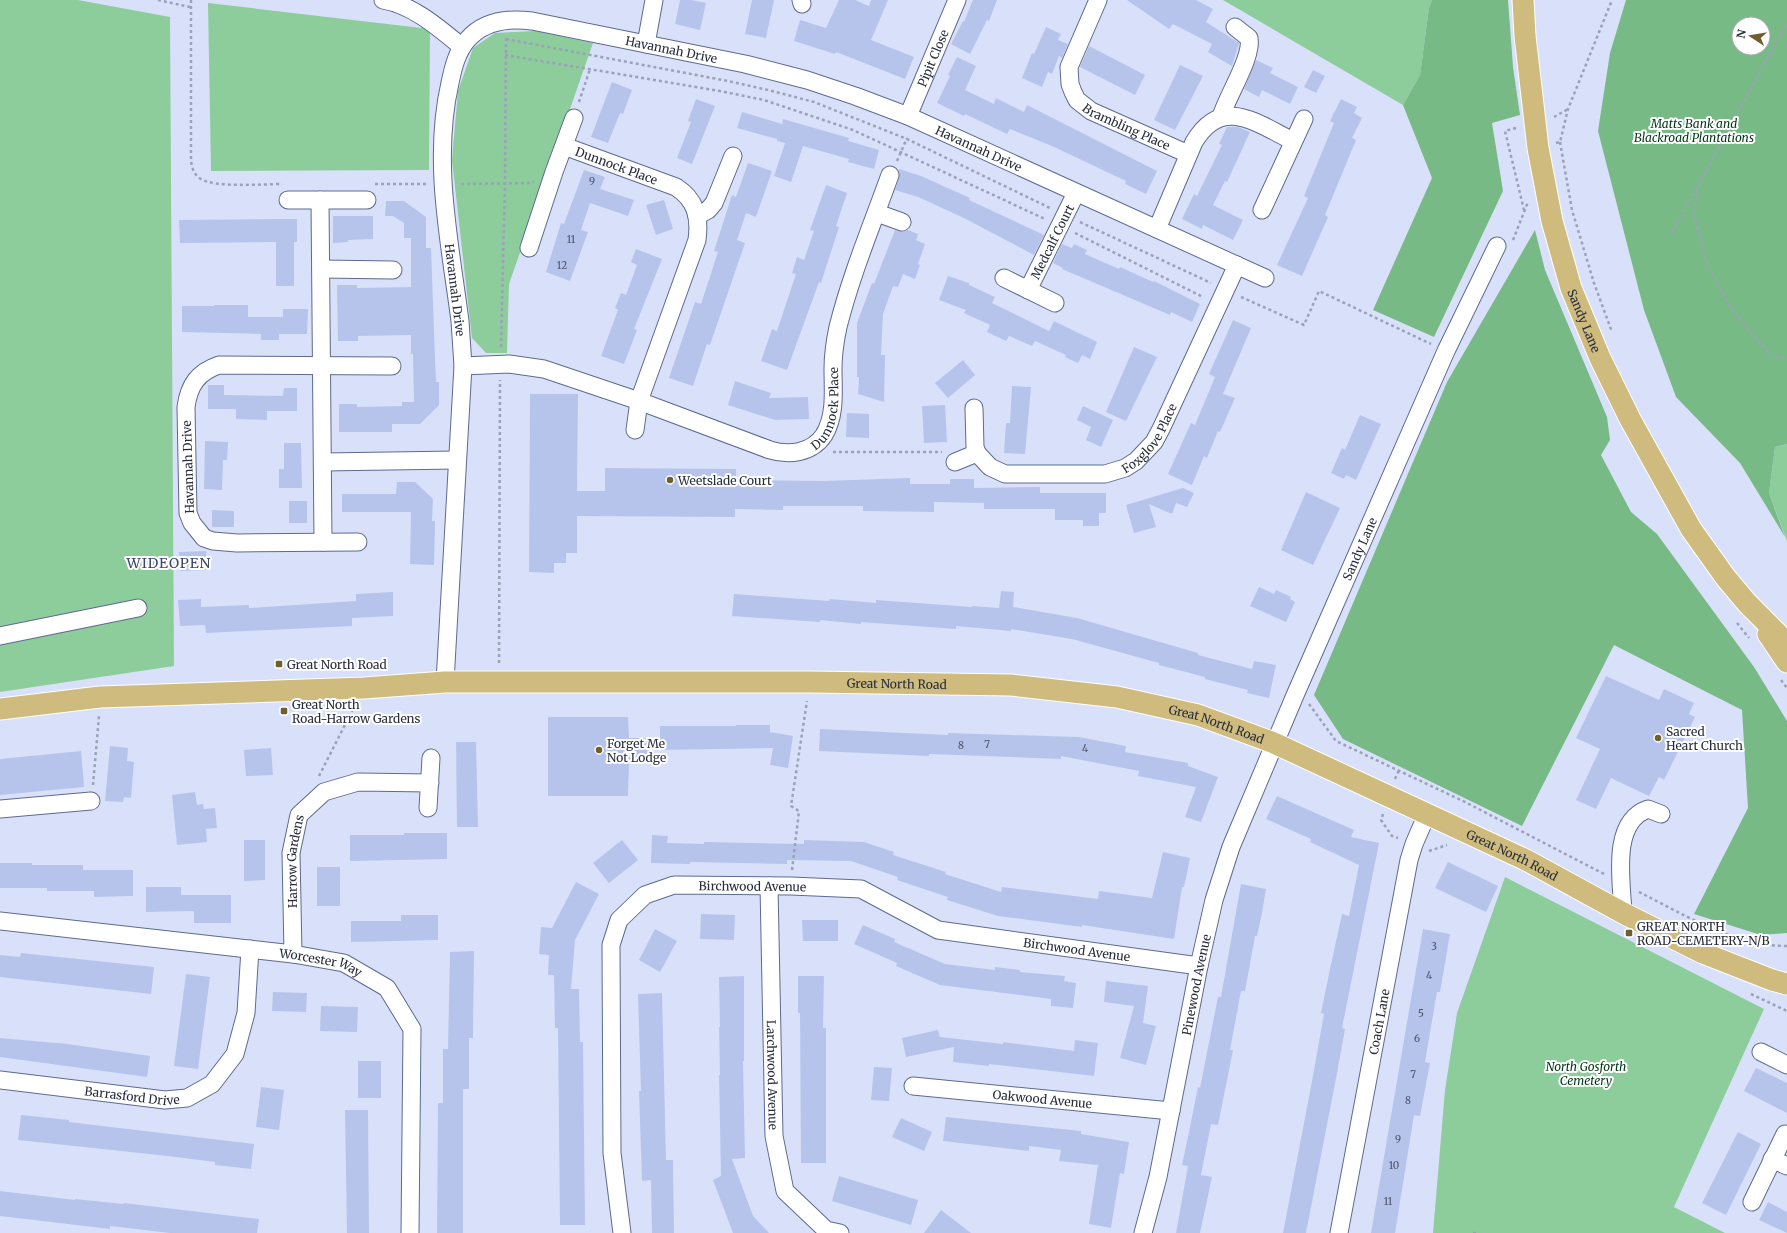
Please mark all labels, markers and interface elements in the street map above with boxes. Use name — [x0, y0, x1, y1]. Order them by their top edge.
north arrow — [1731, 16, 1771, 56]
street label: Pipit Close — [914, 27, 951, 89]
text: N — [1733, 28, 1749, 40]
street label: Havannah Drive — [624, 33, 719, 66]
street label: Brambling Place — [1080, 100, 1172, 153]
park label: Matts Bank and Blackroad Plantations — [1634, 116, 1754, 145]
street label: Havannah Drive — [933, 122, 1024, 174]
street label: Dunnock Place — [573, 143, 660, 187]
house number: 9 — [589, 175, 595, 188]
street label: Medcalf Court — [1027, 201, 1077, 281]
house number: 11 — [567, 233, 576, 246]
street label: Havannah Drive — [442, 243, 468, 337]
house number: 12 — [557, 259, 567, 272]
street label: Sandy Lane — [1565, 287, 1604, 354]
street label: Dunnock Place — [807, 367, 841, 453]
street label: Foxglove Place — [1119, 401, 1179, 476]
street label: Havannah Drive — [179, 420, 197, 514]
place label: Weetslade Court — [677, 473, 772, 488]
marker: Weetslade Court — [665, 475, 675, 485]
street label: Sandy Lane — [1339, 515, 1380, 583]
district label: WIDEOPEN — [126, 554, 211, 572]
place label: Great North Road — [287, 657, 387, 672]
marker: Great North Road — [274, 659, 284, 669]
street label: Great North Road — [847, 675, 947, 692]
place label: Great North Road-Harrow Gardens — [292, 697, 421, 726]
street label: Great North Road — [1167, 701, 1266, 746]
marker: Great North Road-Harrow Gardens — [279, 706, 289, 716]
place label: Sacred Heart Church — [1666, 724, 1743, 753]
marker: Sacred Heart Church — [1653, 733, 1663, 743]
place label: Forget Me Not Lodge — [607, 736, 666, 765]
house number: 7 — [984, 738, 990, 751]
house number: 8 — [958, 739, 964, 752]
house number: 4 — [1082, 742, 1088, 755]
marker: Forget Me Not Lodge — [594, 745, 604, 755]
street label: Harrow Gardens — [283, 813, 306, 908]
street label: Great North Road — [1464, 826, 1561, 884]
street label: Birchwood Avenue — [699, 878, 806, 894]
place label: GREAT NORTH ROAD-CEMETERY-N/B — [1637, 919, 1769, 948]
marker: GREAT NORTH ROAD-CEMETERY-N/B — [1624, 928, 1634, 938]
street label: Pinewood Avenue — [1178, 933, 1214, 1037]
street label: Birchwood Avenue — [1022, 934, 1131, 964]
house number: 3 — [1431, 940, 1437, 953]
street label: Worcester Way — [278, 945, 365, 980]
house number: 4 — [1426, 969, 1432, 982]
street label: Coach Lane — [1365, 988, 1392, 1056]
house number: 5 — [1418, 1007, 1424, 1020]
street label: Larchwood Avenue — [764, 1020, 781, 1130]
house number: 6 — [1414, 1032, 1420, 1045]
park label: North Gosforth Cemetery — [1546, 1059, 1626, 1088]
house number: 7 — [1410, 1068, 1416, 1081]
street label: Barrasford Drive — [84, 1083, 180, 1108]
street label: Oakwood Avenue — [992, 1086, 1093, 1111]
house number: 8 — [1405, 1094, 1411, 1107]
house number: 9 — [1395, 1133, 1401, 1146]
house number: 10 — [1389, 1159, 1399, 1172]
house number: 11 — [1384, 1195, 1393, 1208]

